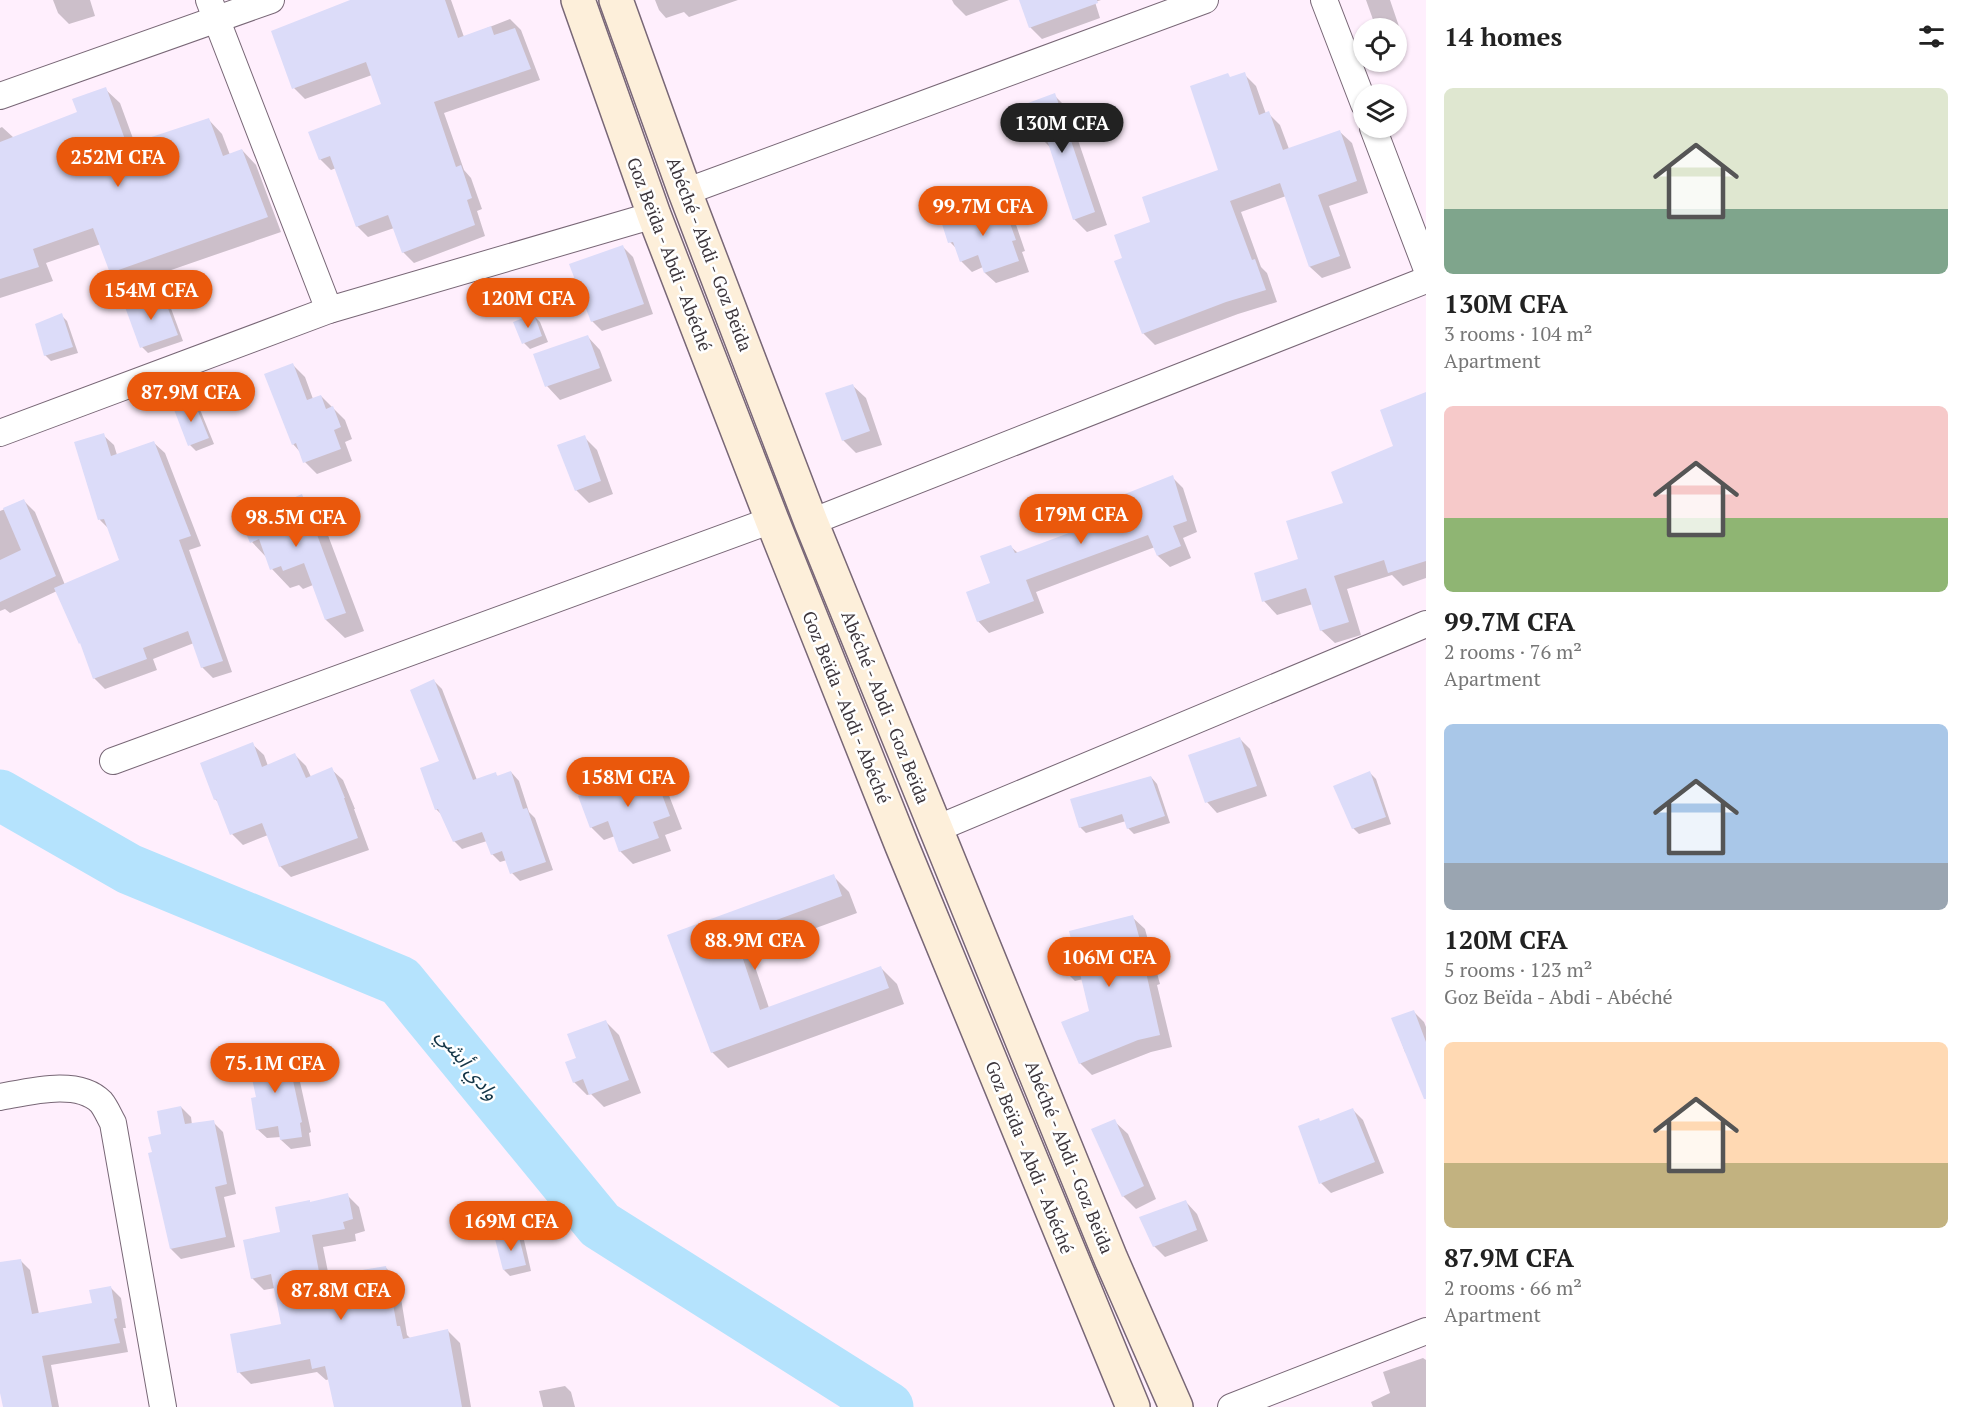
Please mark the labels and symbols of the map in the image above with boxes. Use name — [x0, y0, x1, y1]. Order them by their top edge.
pin: 130M CFA — [1000, 103, 1124, 154]
pin: 252M CFA — [56, 137, 180, 188]
street label: Abéché - Abdi - Goz Beïda — [662, 153, 758, 355]
street label: Goz Beïda - Abdi - Abéché — [622, 154, 718, 354]
pin: 99.7M CFA — [914, 186, 1052, 237]
pin: 154M CFA — [89, 270, 213, 321]
pin: 120M CFA — [466, 278, 590, 329]
pin: 87.9M CFA — [122, 372, 260, 423]
pin: 179M CFA — [1019, 494, 1143, 545]
pin: 98.5M CFA — [227, 497, 365, 548]
street label: Goz Beïda - Abdi - Abéché — [797, 607, 897, 807]
street label: Abéché - Abdi - Goz Beïda — [836, 607, 936, 807]
pin: 158M CFA — [566, 757, 690, 808]
pin: 88.9M CFA — [686, 920, 824, 971]
pin: 106M CFA — [1047, 937, 1171, 988]
water label: وادي أبشي — [429, 1022, 505, 1107]
pin: 75.1M CFA — [206, 1043, 344, 1094]
street label: Goz Beïda - Abdi - Abéché — [980, 1057, 1080, 1257]
street label: Abéché - Abdi - Goz Beïda — [1020, 1057, 1120, 1257]
pin: 169M CFA — [449, 1201, 573, 1252]
pin: 87.8M CFA — [272, 1270, 410, 1321]

